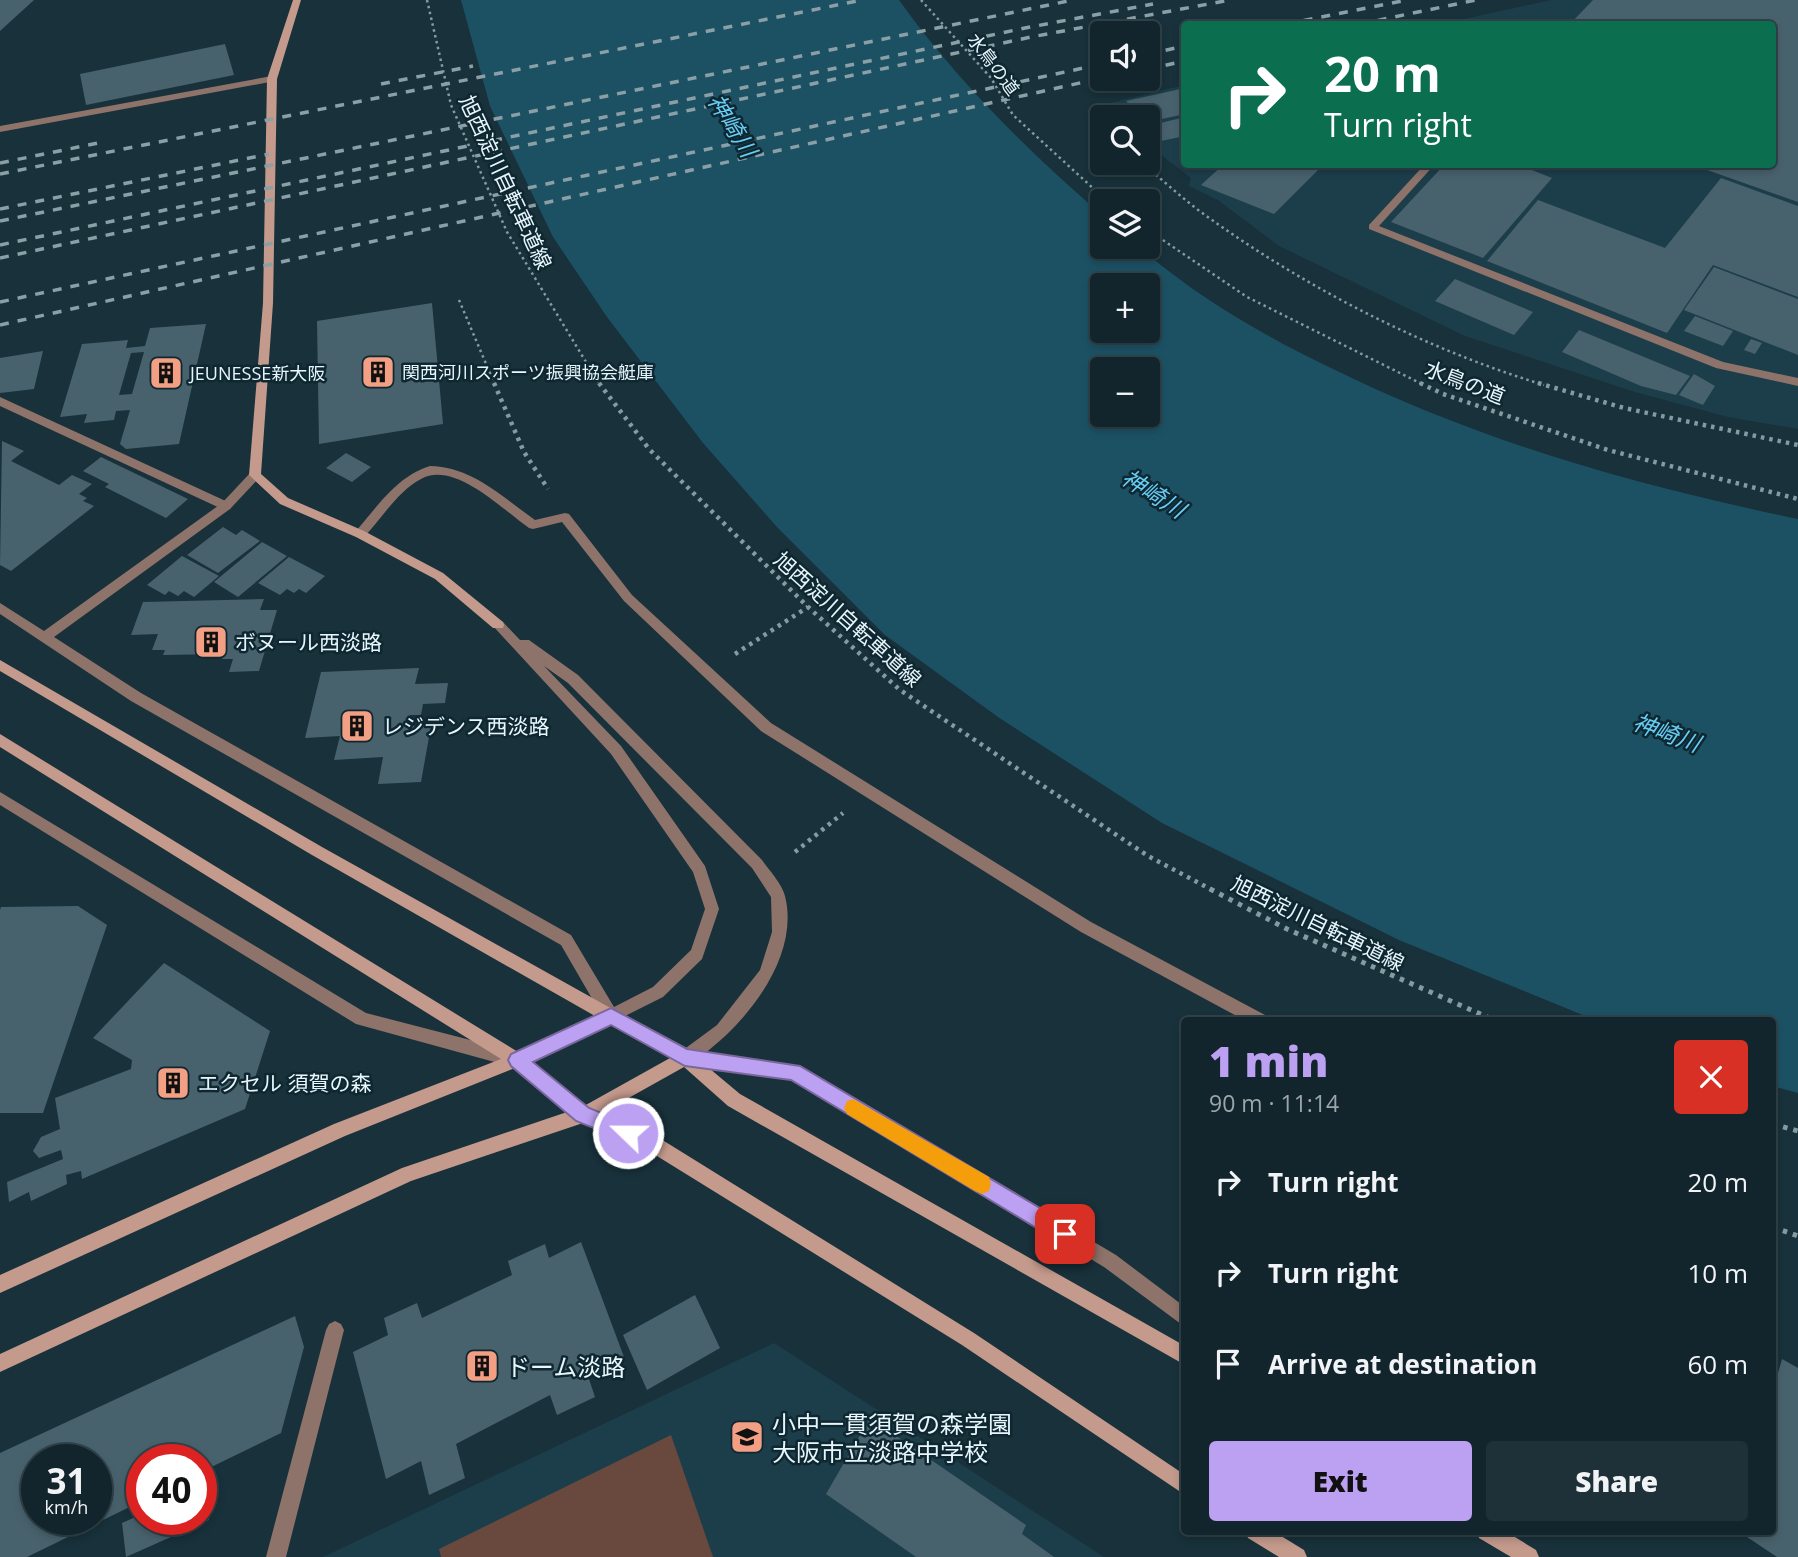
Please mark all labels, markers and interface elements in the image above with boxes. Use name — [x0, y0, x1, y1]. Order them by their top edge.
map controls — [1090, 21, 1160, 427]
button: sound — [1090, 21, 1160, 91]
street label: 水鳥の道 — [963, 28, 1025, 100]
text: 20 m — [1324, 40, 1441, 106]
icon: right — [1209, 49, 1300, 140]
water label: 神崎川 — [701, 87, 766, 165]
street label: 旭西淀川自転車道線 — [453, 90, 559, 274]
text: Turn right — [1324, 103, 1472, 146]
button: search — [1090, 105, 1160, 175]
button: layers — [1090, 189, 1160, 259]
button: + — [1090, 273, 1160, 343]
building icon: 関西河川スポーツ振興協会艇庫 — [359, 353, 397, 391]
building icon: JEUNESSE新大阪 — [147, 354, 185, 392]
street label: 水鳥の道 — [1421, 354, 1509, 410]
button: − — [1090, 357, 1160, 427]
place label: 関西河川スポーツ振興協会艇庫 — [402, 360, 654, 384]
place label: JEUNESSE新大阪 — [188, 361, 325, 385]
water label: 神崎川 — [1116, 461, 1194, 526]
street label: 旭西淀川自転車道線 — [768, 545, 928, 693]
building icon: ボヌール西淡路 — [192, 623, 230, 661]
place label: ボヌール西淡路 — [235, 628, 382, 656]
water label: 神崎川 — [1629, 705, 1708, 760]
building icon: レジデンス西淡路 — [338, 707, 376, 745]
place label: レジデンス西淡路 — [382, 712, 550, 740]
street label: 旭西淀川自転車道線 — [1227, 869, 1409, 977]
text: 1 min — [1209, 1032, 1328, 1089]
button: close — [1674, 1040, 1748, 1114]
building icon: エクセル 須賀の森 — [154, 1064, 192, 1102]
place label: エクセル 須賀の森 — [198, 1069, 371, 1097]
text: 90 m · 11:14 — [1209, 1087, 1339, 1119]
position arrow — [591, 1096, 665, 1170]
icon: right — [1209, 1163, 1247, 1201]
text: Turn right — [1268, 1164, 1399, 1200]
text: 20 m — [1687, 1164, 1748, 1200]
pin — [1035, 1204, 1095, 1264]
icon: arrive — [1046, 1215, 1084, 1253]
icon: right — [1209, 1254, 1247, 1292]
text: Turn right — [1268, 1255, 1399, 1291]
text: 10 m — [1687, 1255, 1748, 1291]
icon: arrive — [1209, 1345, 1247, 1383]
text: Arrive at destination — [1268, 1346, 1537, 1382]
text: 60 m — [1687, 1346, 1748, 1382]
building icon: ドーム淡路 — [463, 1347, 501, 1385]
place label: ドーム淡路 — [506, 1350, 625, 1383]
place label: 小中一貫須賀の森学園 大阪市立淡路中学校 — [772, 1407, 1012, 1468]
school or university icon: 小中一貫須賀の森学園 大阪市立淡路中学校 — [728, 1418, 766, 1456]
button: Exit — [1209, 1441, 1472, 1521]
button: Share — [1486, 1441, 1748, 1521]
speed limit sign: 40 — [126, 1444, 217, 1535]
text: 31 — [46, 1457, 87, 1504]
text: km/h — [45, 1495, 88, 1519]

